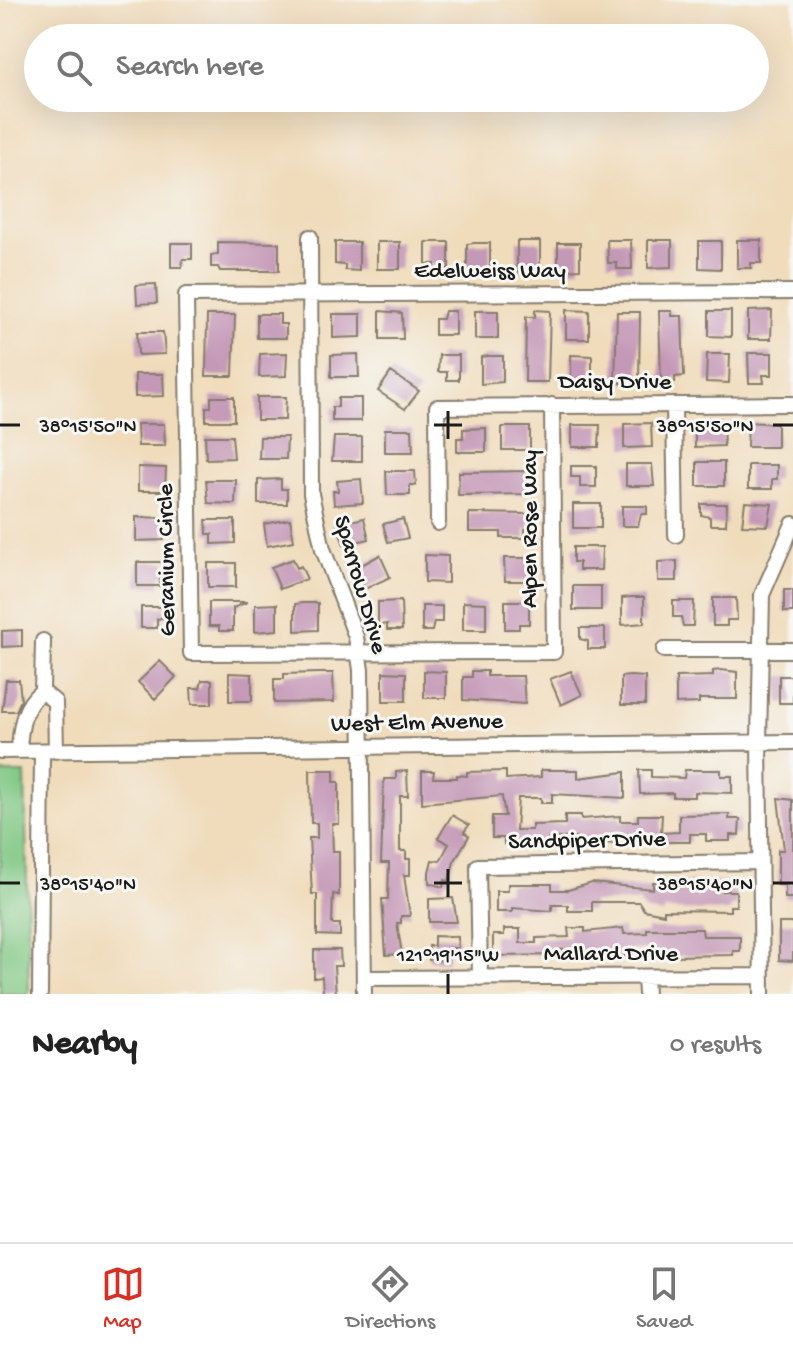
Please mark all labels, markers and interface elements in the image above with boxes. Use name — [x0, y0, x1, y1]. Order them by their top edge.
search box — [24, 24, 769, 112]
icon: search — [52, 46, 96, 90]
text: Search here — [116, 51, 264, 86]
street label: Edelweiss Way — [414, 258, 566, 287]
street label: Daisy Drive — [557, 369, 672, 398]
text: 38°15'50"N — [38, 417, 137, 440]
text: 38°15'50"N — [655, 417, 754, 440]
street label: Alpen Rose Way — [517, 450, 546, 608]
street label: Geranium Circle — [152, 483, 184, 636]
street label: Sparrow Drive — [325, 513, 393, 658]
street label: West Elm Avenue — [331, 708, 504, 740]
street label: Sandpiper Drive — [508, 826, 667, 858]
text: 38°15'40"N — [39, 875, 136, 898]
text: 38°15'40"N — [656, 875, 753, 898]
street label: Mallard Drive — [544, 941, 679, 970]
text: 121°19'15"W — [396, 946, 499, 969]
text: Nearby — [32, 1026, 137, 1066]
text: 0 results — [670, 1031, 761, 1062]
tab: Map — [101, 1262, 145, 1336]
tab: Directions — [346, 1262, 435, 1336]
tab: Saved — [636, 1262, 692, 1336]

